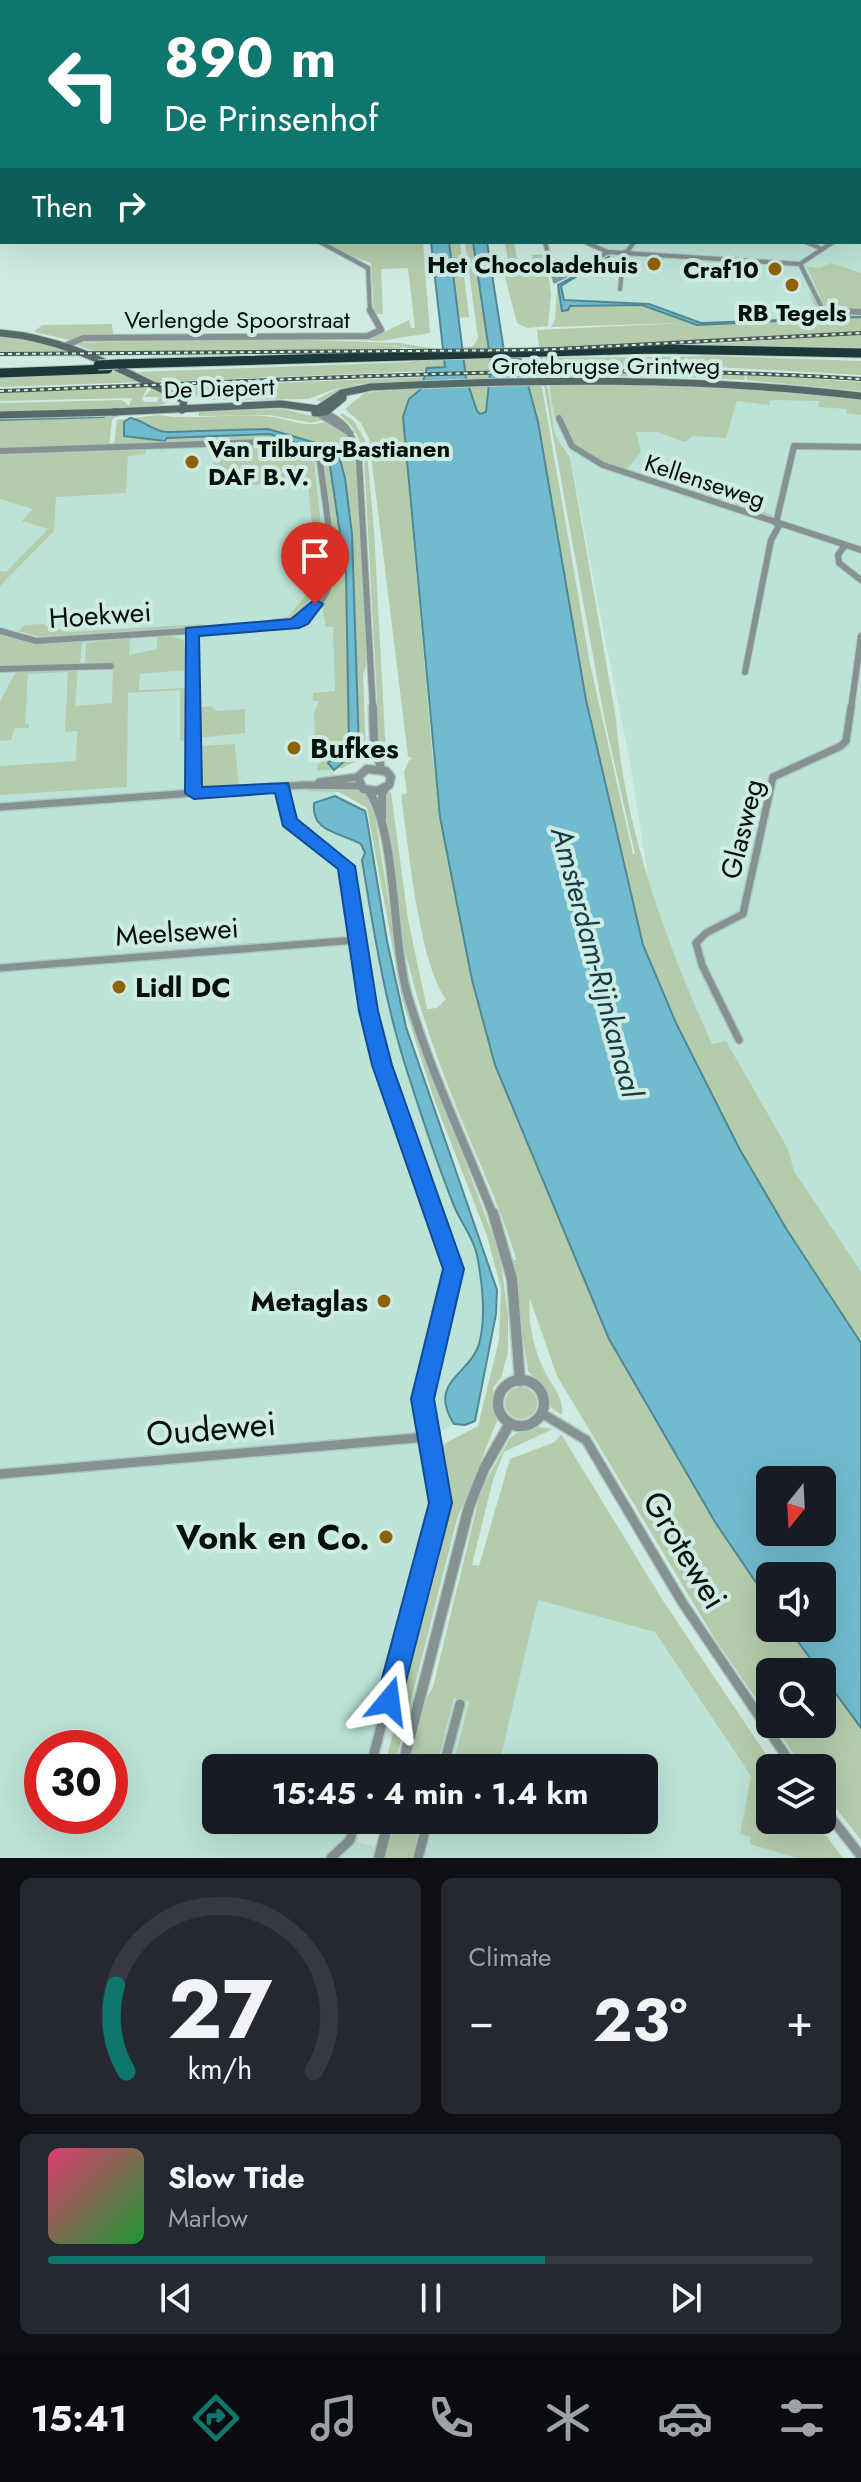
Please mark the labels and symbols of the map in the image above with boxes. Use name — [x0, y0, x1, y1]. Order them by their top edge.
place label: Het Chocoladehuis — [427, 247, 638, 282]
place label: Craf10 — [683, 252, 759, 287]
marker: Het Chocoladehuis — [645, 255, 663, 273]
marker: Craf10 — [766, 260, 784, 278]
marker: RB Tegels — [783, 276, 801, 294]
place label: RB Tegels — [737, 295, 847, 330]
street label: Verlengde Spoorstraat — [124, 302, 350, 337]
street label: Grotebrugse Grintweg — [492, 348, 720, 383]
street label: De Diepert — [163, 369, 275, 407]
place label: Van Tilburg-Bastianen DAF B.V. — [207, 431, 450, 494]
street label: Kellenseweg — [640, 445, 770, 517]
marker: Van Tilburg-Bastianen DAF B.V. — [183, 453, 201, 471]
pin — [281, 522, 349, 604]
street label: Hoekwei — [47, 591, 153, 639]
place label: Bufkes — [310, 728, 399, 769]
marker: Bufkes — [285, 739, 303, 757]
street label: Glasweg — [710, 775, 774, 883]
water label: Amsterdam-Rijnkanaal — [540, 821, 654, 1103]
street label: Meelsewei — [114, 907, 240, 957]
place label: Lidl DC — [135, 967, 231, 1008]
marker: Lidl DC — [110, 978, 128, 996]
place label: Metaglas — [251, 1281, 368, 1322]
marker: Metaglas — [375, 1292, 393, 1310]
street label: Oudewei — [144, 1399, 278, 1459]
north arrow — [756, 1466, 836, 1546]
street label: Grotewei — [630, 1482, 740, 1618]
place label: Vonk en Co. — [175, 1513, 370, 1562]
marker: Vonk en Co. — [377, 1528, 395, 1546]
position arrow — [347, 1659, 431, 1743]
speed limit sign: 30 — [24, 1730, 128, 1834]

